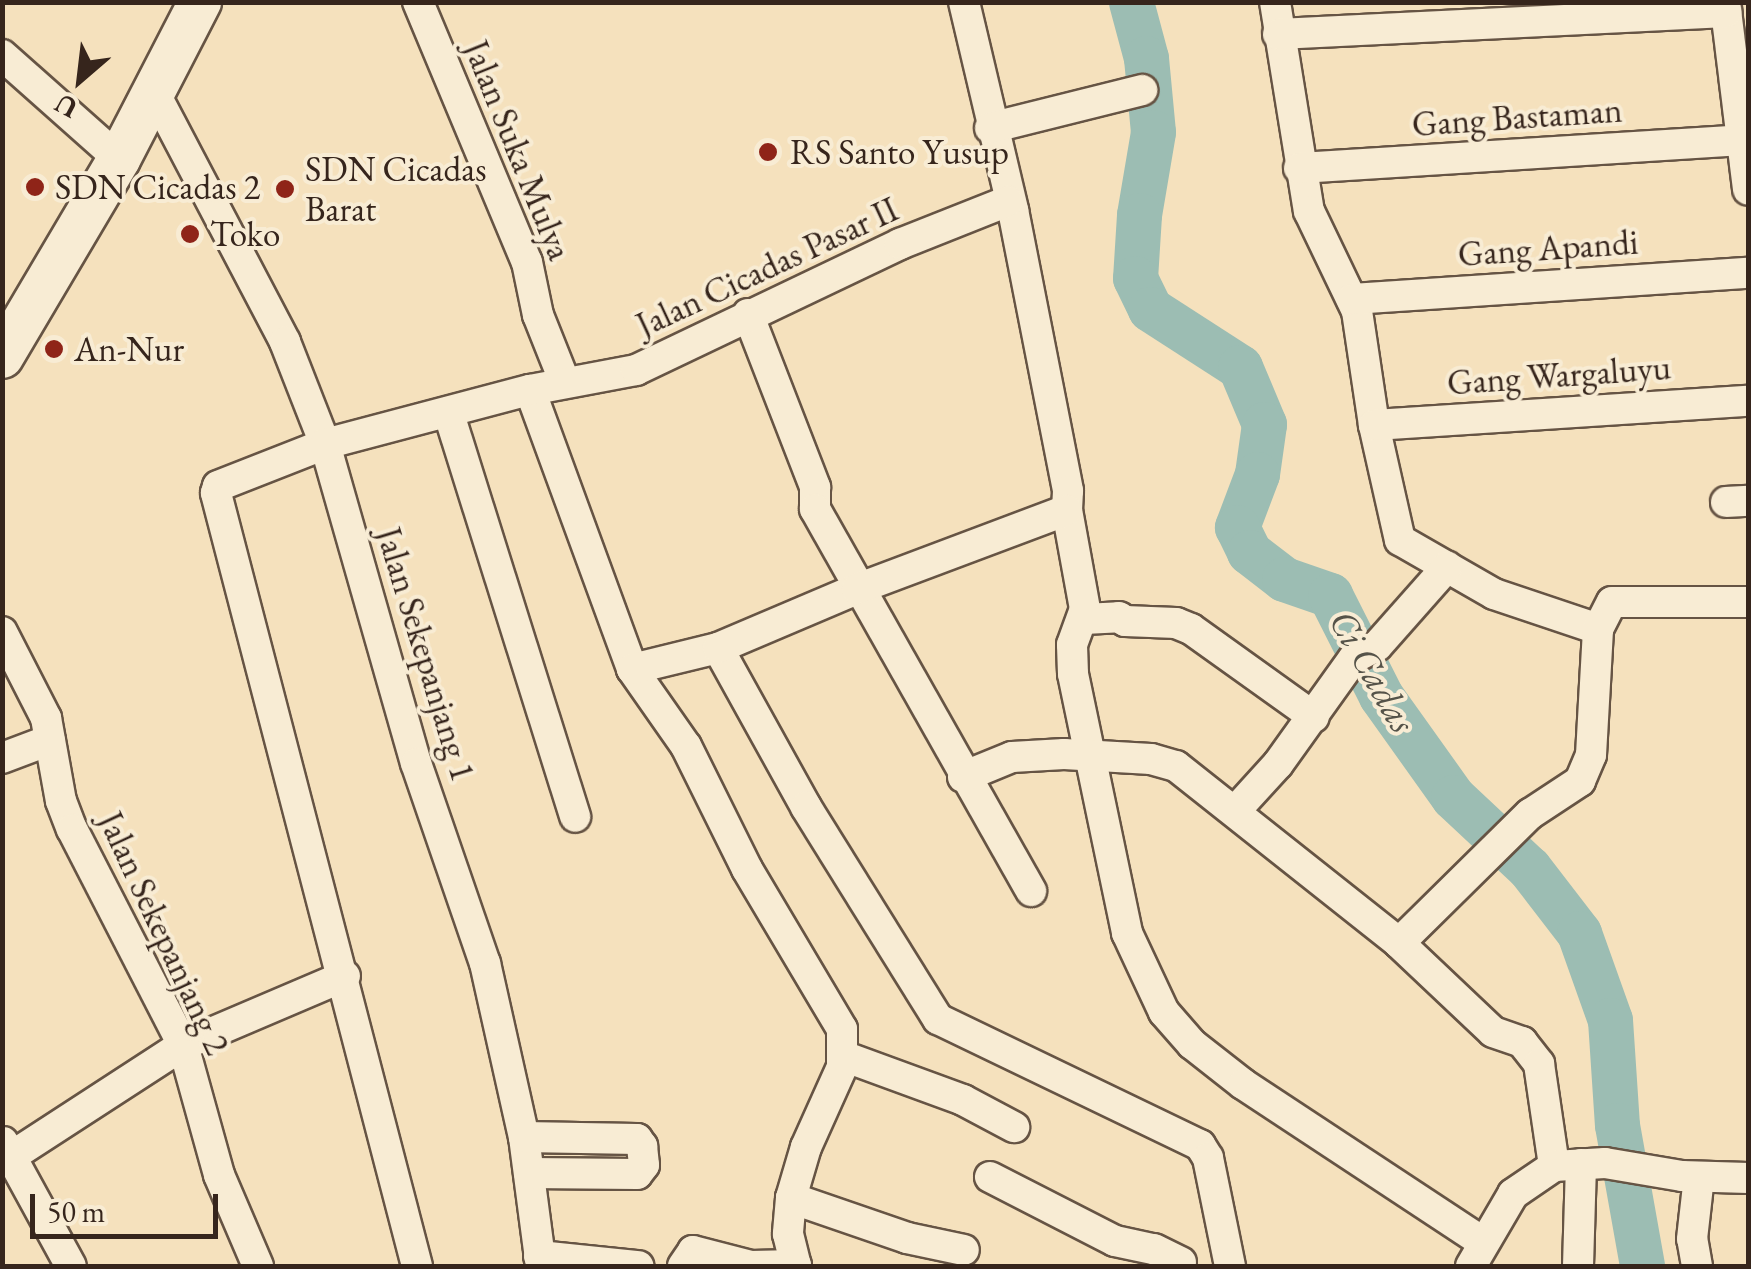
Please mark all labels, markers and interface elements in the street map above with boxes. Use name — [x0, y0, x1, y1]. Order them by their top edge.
north arrow — [30, 30, 130, 130]
street label: Jalan Suka Mulya — [455, 34, 581, 266]
text: U — [48, 86, 84, 127]
street label: Gang Bastaman — [1410, 89, 1624, 145]
place label: RS Santo Yusup — [790, 131, 1009, 173]
marker: RS Santo Yusup — [755, 139, 781, 165]
place label: SDN Cicadas Barat — [305, 148, 486, 230]
place label: SDN Cicadas 2 — [55, 166, 260, 208]
marker: SDN Cicadas 2 — [24, 176, 46, 198]
marker: SDN Cicadas Barat — [274, 178, 296, 200]
street label: Jalan Cicadas Pasar II — [629, 188, 905, 346]
place label: Toko — [210, 213, 280, 255]
street label: Gang Apandi — [1456, 221, 1640, 275]
marker: Toko — [179, 223, 201, 245]
place label: An-Nur — [74, 328, 184, 370]
marker: An-Nur — [43, 338, 65, 360]
street label: Gang Wargaluyu — [1446, 346, 1672, 404]
street label: Jalan Sekepanjang 1 — [367, 522, 485, 786]
water label: Ci Cadas — [1320, 602, 1426, 740]
street label: Jalan Sekepanjang 2 — [89, 805, 239, 1061]
scale bar — [35, 1174, 222, 1236]
text: 50 m — [47, 1192, 105, 1231]

